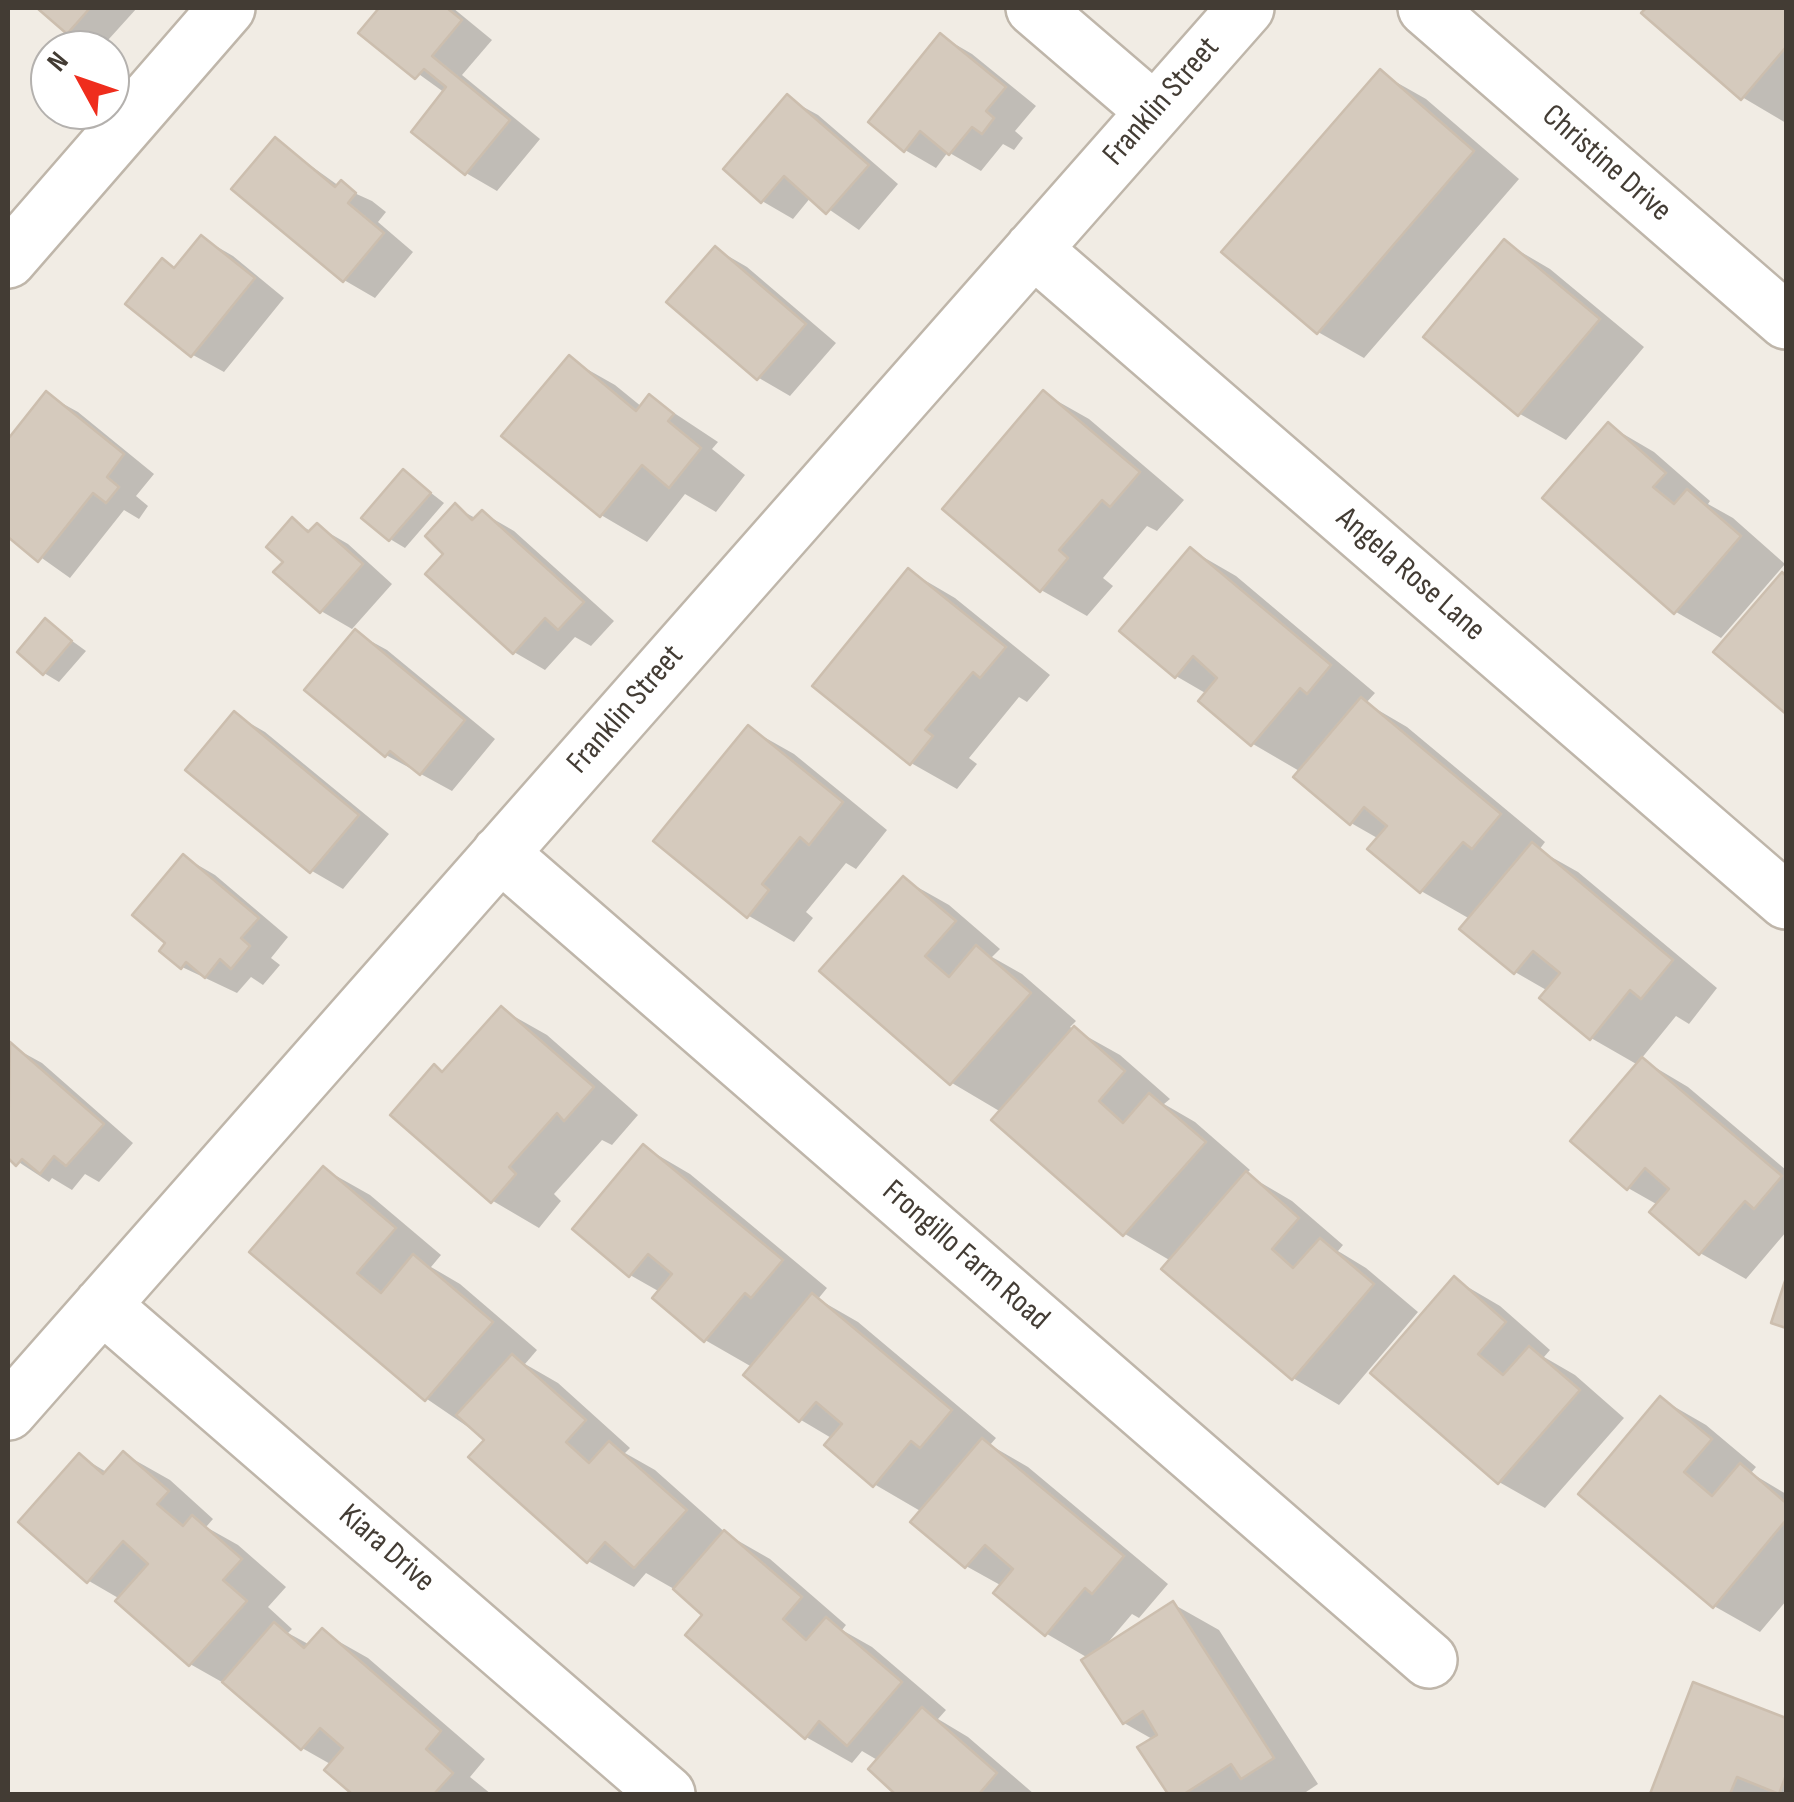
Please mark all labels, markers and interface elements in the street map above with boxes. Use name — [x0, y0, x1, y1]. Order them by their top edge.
north arrow — [30, 30, 130, 130]
street label: Franklin Street — [1096, 30, 1228, 174]
text: N — [41, 45, 76, 78]
street label: Christine Drive — [1533, 97, 1679, 231]
street label: Angela Rose Lane — [1328, 500, 1492, 650]
street label: Franklin Street — [560, 638, 692, 782]
street label: Frongillo Farm Road — [874, 1173, 1056, 1339]
street label: Kiara Drive — [330, 1497, 442, 1601]

